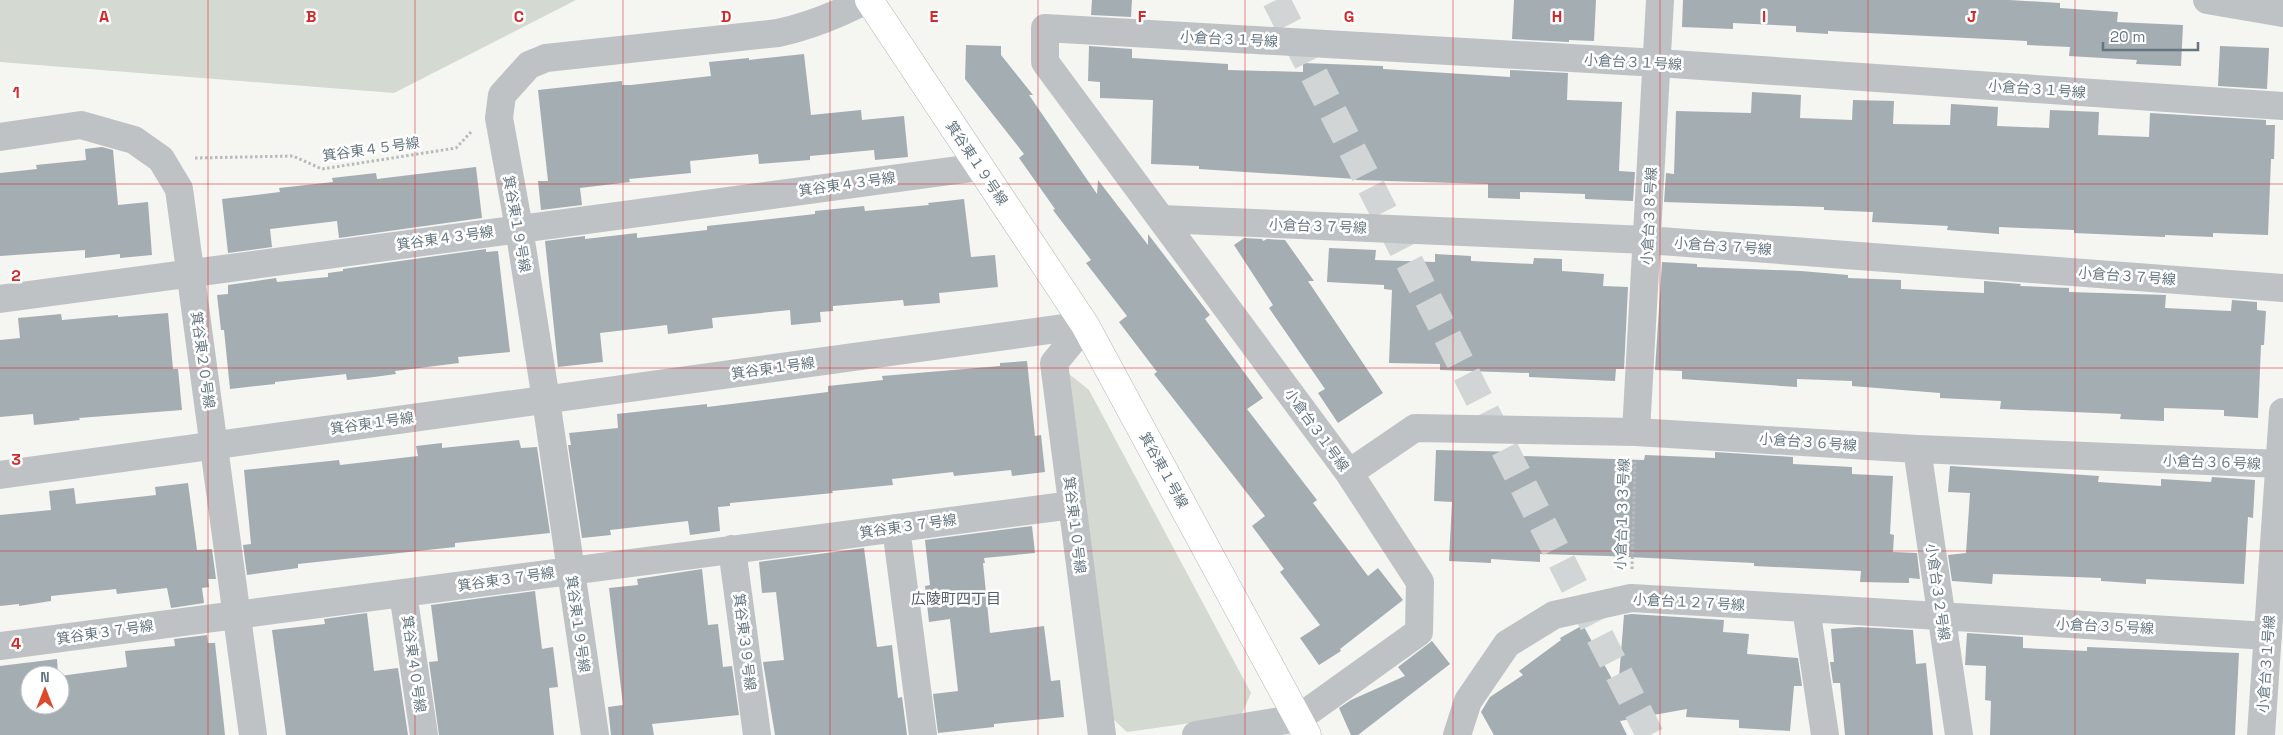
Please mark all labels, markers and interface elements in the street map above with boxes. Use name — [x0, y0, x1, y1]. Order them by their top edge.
text: A — [99, 6, 109, 27]
text: B — [306, 6, 316, 27]
text: C — [514, 6, 524, 27]
text: D — [721, 6, 731, 27]
text: E — [930, 6, 939, 27]
text: F — [1138, 6, 1147, 27]
text: G — [1344, 6, 1354, 27]
text: H — [1552, 6, 1562, 27]
text: I — [1762, 6, 1766, 27]
text: J — [1967, 6, 1977, 27]
scale bar — [2103, 20, 2198, 52]
street label: 小倉台３１号線 — [1180, 27, 1278, 51]
text: 20 m — [2110, 27, 2145, 46]
street label: 小倉台３１号線 — [1584, 50, 1682, 74]
street label: 小倉台３１号線 — [1987, 77, 2087, 101]
text: 1 — [12, 82, 20, 103]
street label: 箕谷東１９号線 — [942, 117, 1012, 209]
street label: 箕谷東４５号線 — [321, 133, 421, 165]
street label: 小倉台３８号線 — [1637, 167, 1661, 265]
street label: 箕谷東４３号線 — [797, 168, 897, 200]
street label: 箕谷東１９号線 — [500, 174, 534, 274]
street label: 小倉台３７号線 — [1269, 215, 1367, 237]
street label: 箕谷東４３号線 — [395, 222, 495, 254]
street label: 小倉台３７号線 — [1673, 234, 1773, 258]
street label: 小倉台３７号線 — [2077, 264, 2177, 288]
text: 2 — [11, 265, 21, 286]
street label: 箕谷東２０号線 — [187, 310, 219, 410]
street label: 箕谷東１号線 — [730, 353, 816, 383]
street label: 小倉台３１号線 — [1281, 385, 1353, 475]
street label: 箕谷東１号線 — [329, 408, 415, 438]
street label: 箕谷東１号線 — [1136, 429, 1192, 511]
street label: 小倉台３６号線 — [1758, 430, 1858, 454]
text: 3 — [11, 449, 21, 470]
street label: 小倉台３６号線 — [2163, 451, 2261, 473]
street label: 小倉台１３３号線 — [1611, 458, 1633, 570]
street label: 箕谷東１０号線 — [1060, 475, 1090, 575]
street label: 箕谷東３７号線 — [858, 510, 958, 542]
street label: 小倉台３２号線 — [1922, 542, 1954, 642]
street label: 箕谷東３７号線 — [456, 563, 556, 595]
street label: 箕谷東１９号線 — [562, 574, 594, 674]
district label: 広陵町四丁目 — [911, 589, 1001, 608]
street label: 小倉台１２７号線 — [1633, 590, 1745, 614]
street label: 箕谷東３９号線 — [730, 592, 760, 692]
street label: 箕谷東４０号線 — [398, 614, 430, 714]
street label: 小倉台３５号線 — [2056, 614, 2154, 638]
street label: 小倉台３１号線 — [2254, 614, 2278, 714]
street label: 箕谷東３７号線 — [55, 616, 155, 648]
text: 4 — [11, 633, 21, 654]
north arrow — [20, 665, 70, 715]
text: N — [40, 668, 50, 686]

